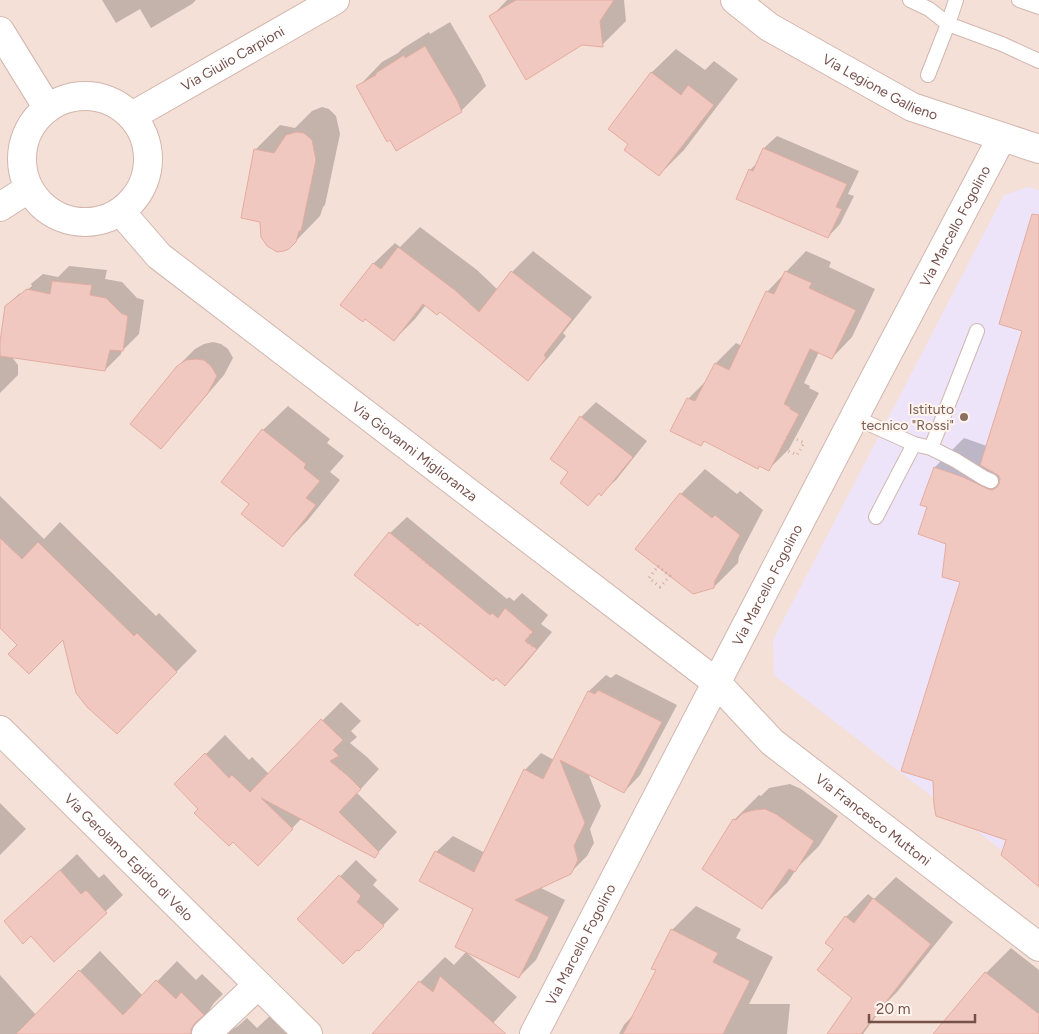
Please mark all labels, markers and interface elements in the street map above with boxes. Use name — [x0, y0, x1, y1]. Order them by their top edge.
street label: Via Giulio Carpioni — [178, 23, 287, 95]
street label: Via Legione Gallieno — [819, 51, 940, 124]
street label: Via Marcello Fogolino — [916, 163, 994, 290]
street label: Via Giovanni Miglioranza — [348, 399, 480, 505]
place label: Istituto tecnico "Rossi" — [861, 401, 954, 434]
marker: Istituto tecnico "Rossi" — [958, 411, 970, 423]
street label: Via Marcello Fogolino — [729, 522, 806, 649]
street label: Via Francesco Muttoni — [812, 770, 934, 870]
street label: Via Gerolamo Egidio di Velo — [60, 790, 196, 925]
street label: Via Marcello Fogolino — [542, 881, 620, 1008]
scale bar — [869, 992, 975, 1024]
text: 20 m — [876, 1000, 910, 1018]

